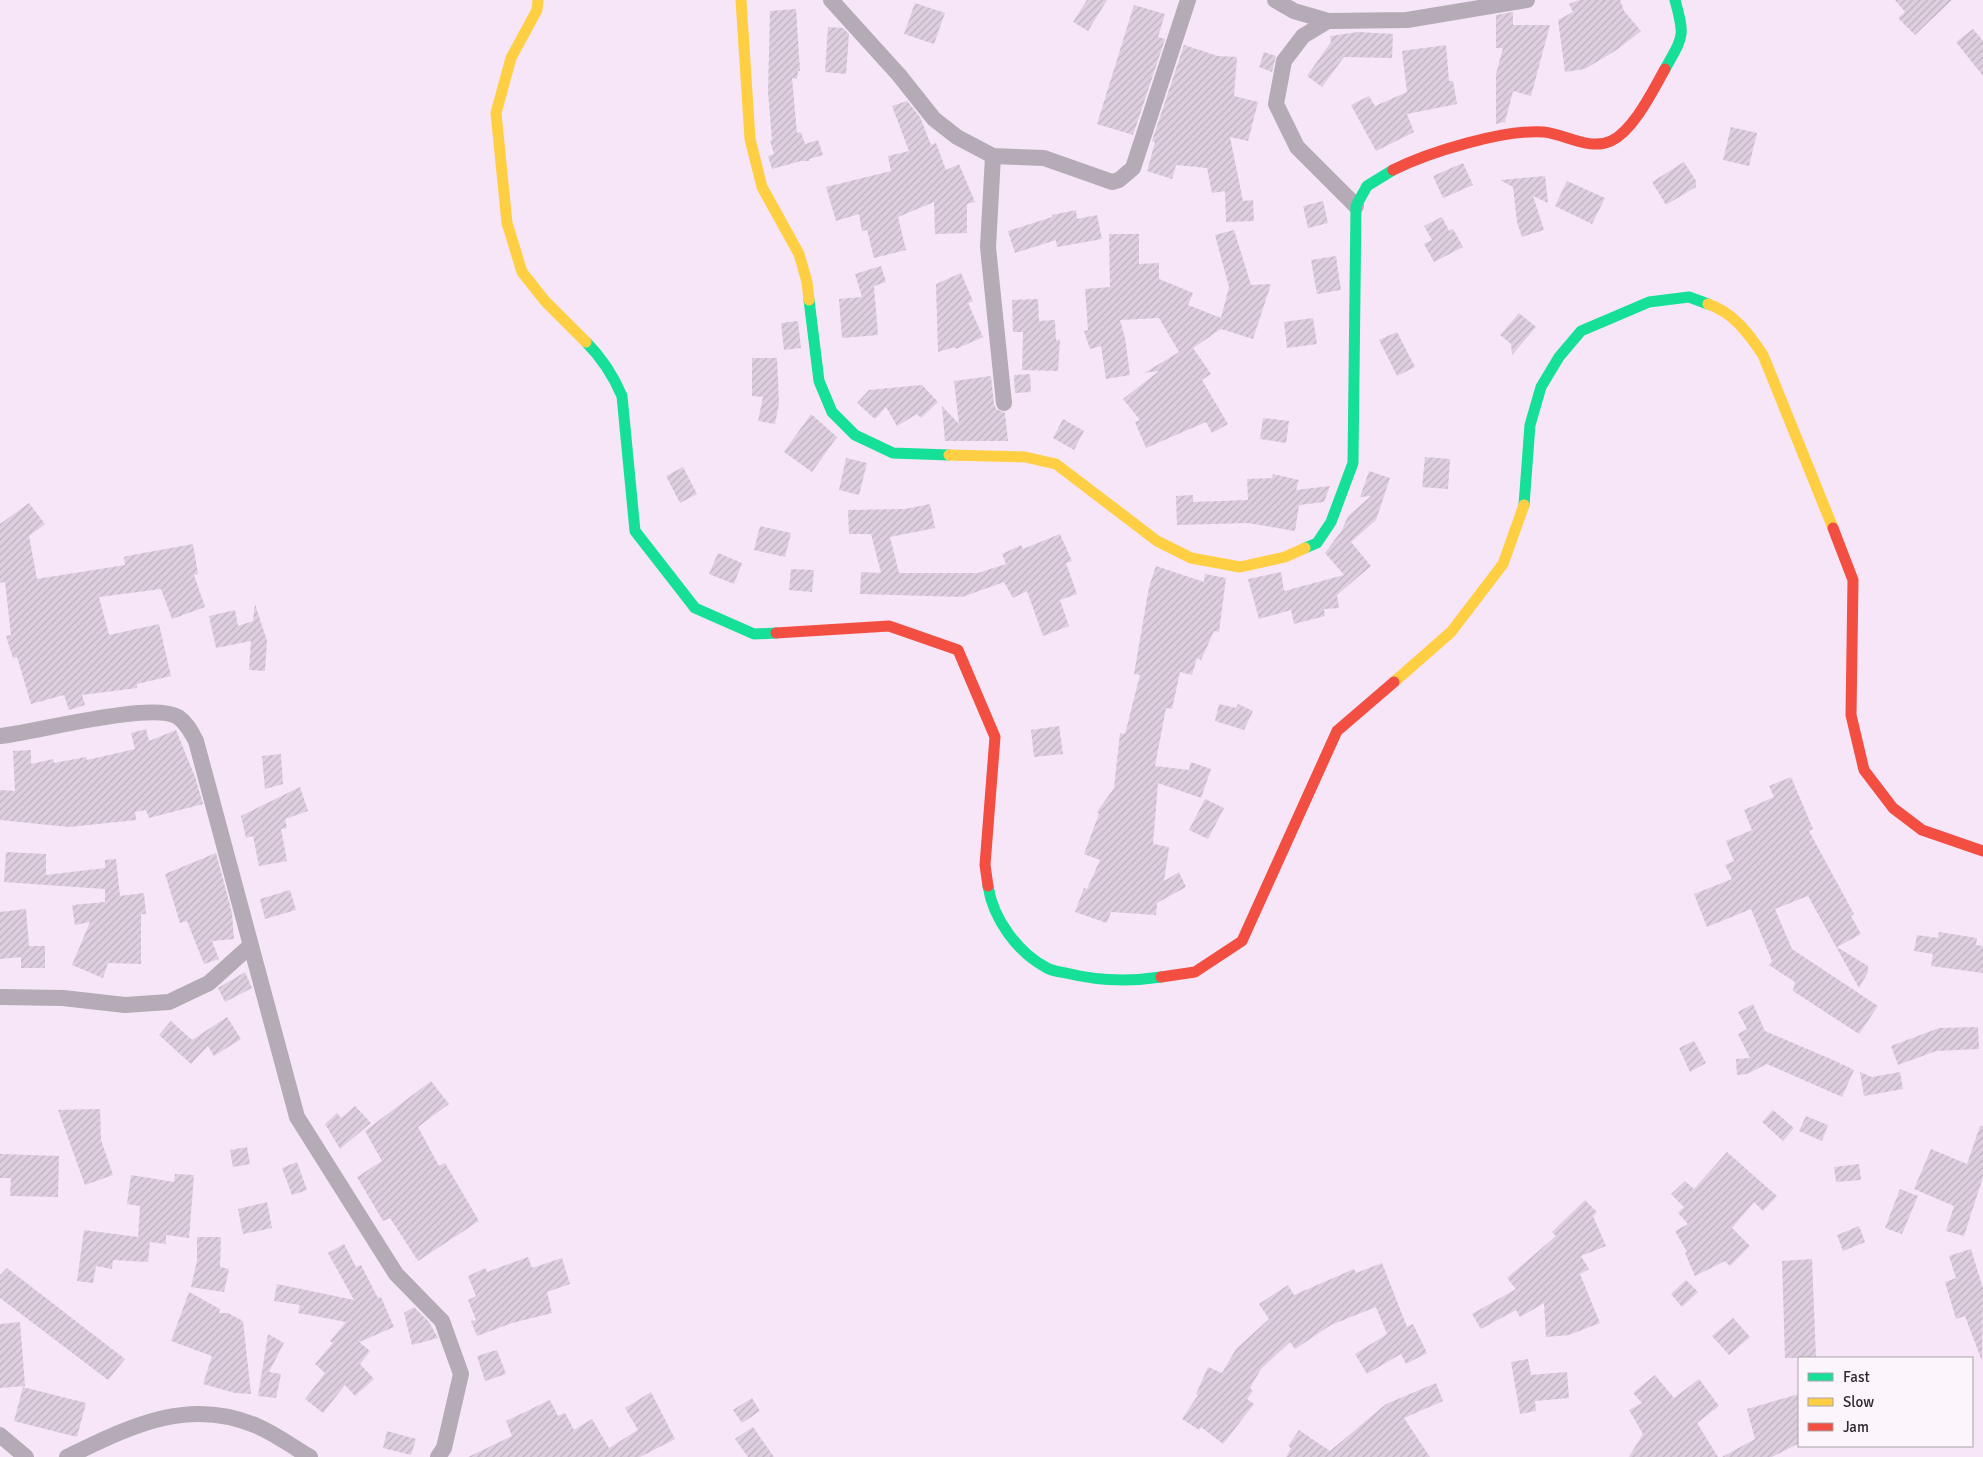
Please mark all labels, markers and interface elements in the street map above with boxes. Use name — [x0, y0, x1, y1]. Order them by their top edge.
legend — [1798, 1357, 1973, 1447]
text: Fast — [1843, 1368, 1870, 1386]
text: Slow — [1843, 1393, 1874, 1411]
text: Jam — [1843, 1418, 1869, 1436]

